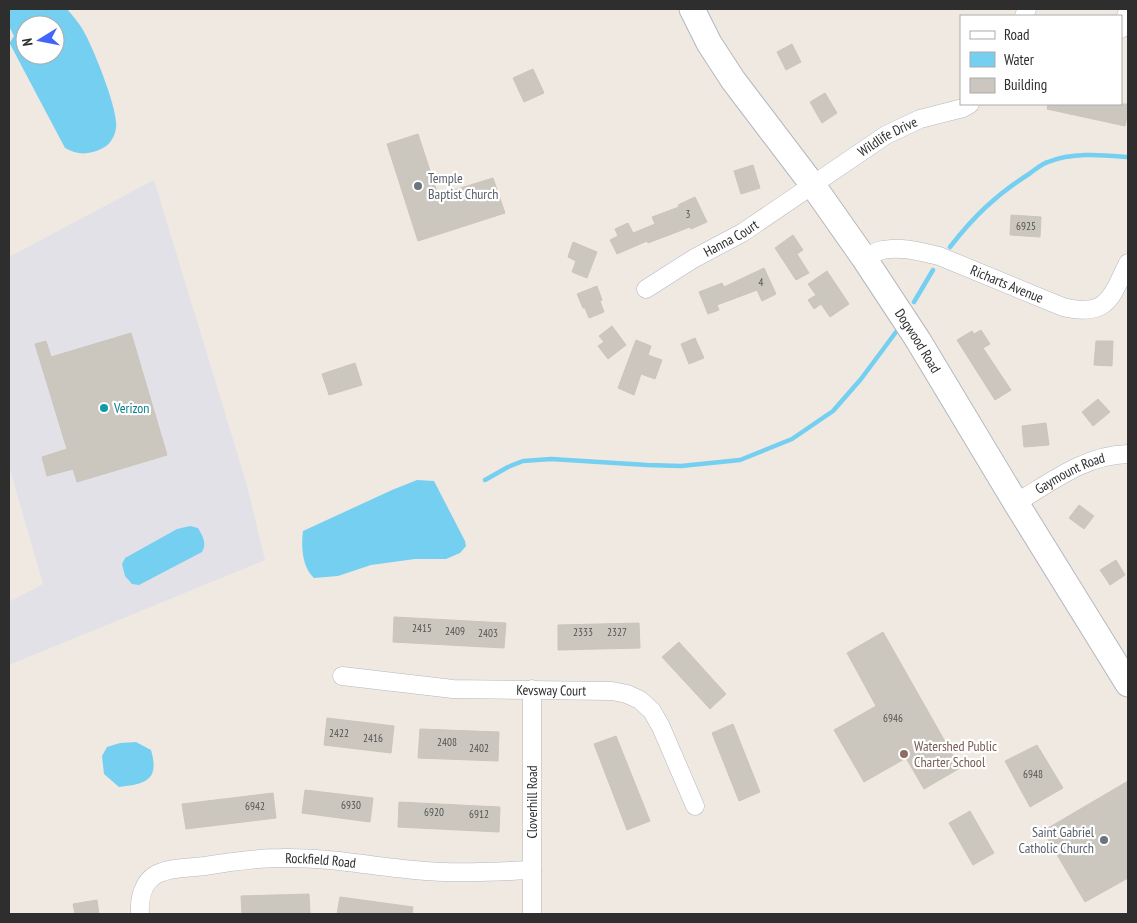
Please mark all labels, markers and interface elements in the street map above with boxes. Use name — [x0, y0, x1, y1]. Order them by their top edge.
north arrow — [15, 15, 65, 65]
legend — [960, 15, 1122, 105]
text: Road — [1004, 25, 1030, 44]
text: N — [18, 37, 37, 48]
text: Water — [1004, 50, 1035, 69]
text: Building — [1004, 75, 1047, 94]
street label: Wildlife Drive — [854, 112, 920, 161]
place label: Temple Baptist Church — [428, 169, 498, 203]
marker: Temple Baptist Church — [412, 180, 424, 192]
house number: 3 — [686, 207, 691, 221]
street label: Hanna Court — [700, 215, 762, 261]
house number: 6925 — [1016, 219, 1036, 233]
street label: Richarts Avenue — [968, 261, 1046, 307]
house number: 4 — [759, 275, 764, 289]
street label: Dogwood Road — [891, 305, 945, 376]
place label: Verizon — [113, 399, 150, 417]
marker: Verizon — [98, 402, 110, 414]
street label: Gaymount Road — [1032, 448, 1107, 498]
house number: 2415 — [412, 621, 432, 635]
house number: 2409 — [445, 624, 465, 638]
house number: 2333 — [573, 625, 593, 639]
house number: 2327 — [607, 625, 627, 639]
house number: 2403 — [478, 626, 498, 640]
street label: Kevsway Court — [516, 681, 586, 700]
house number: 6946 — [883, 711, 903, 725]
house number: 2422 — [329, 726, 349, 740]
house number: 2416 — [363, 731, 383, 745]
house number: 2408 — [437, 735, 457, 749]
place label: Watershed Public Charter School — [914, 737, 997, 771]
house number: 2402 — [469, 741, 489, 755]
marker: Watershed Public Charter School — [898, 748, 910, 760]
street label: Cloverhill Road — [523, 765, 541, 839]
house number: 6948 — [1023, 767, 1043, 781]
house number: 6930 — [341, 798, 361, 812]
house number: 6942 — [245, 799, 265, 813]
house number: 6920 — [424, 805, 444, 819]
house number: 6912 — [469, 807, 489, 821]
place label: Saint Gabriel Catholic Church — [1018, 823, 1095, 857]
marker: Saint Gabriel Catholic Church — [1098, 834, 1110, 846]
street label: Rockfield Road — [285, 849, 357, 872]

